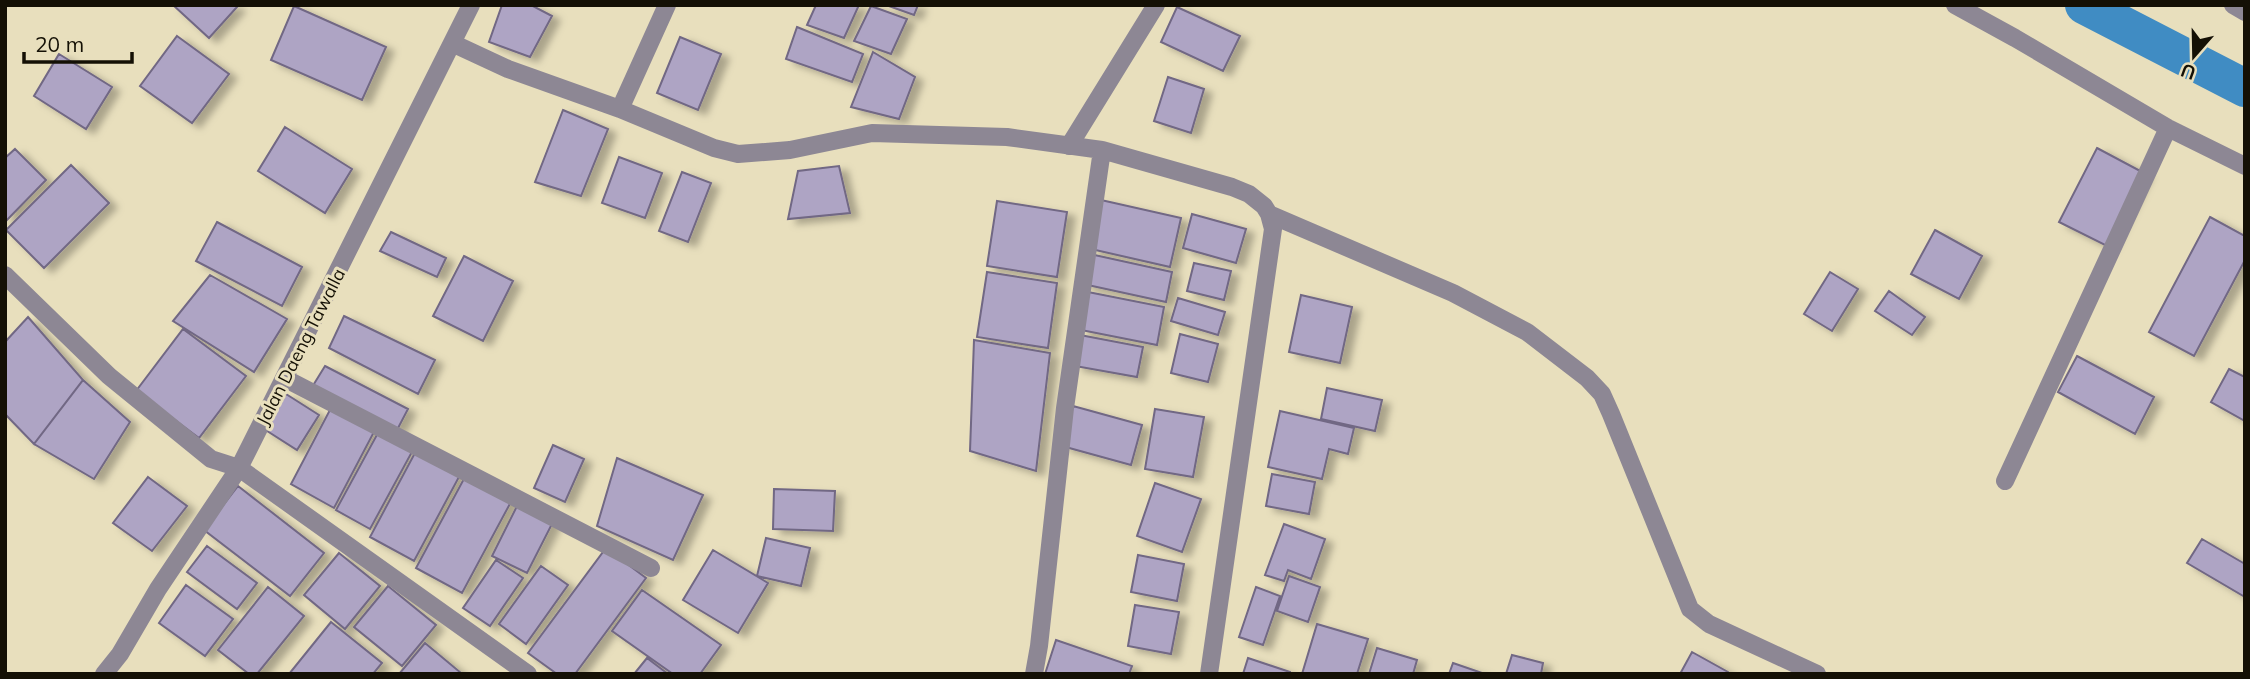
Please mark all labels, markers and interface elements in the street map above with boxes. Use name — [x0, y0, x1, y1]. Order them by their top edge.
scale bar — [24, 21, 133, 65]
north arrow — [2159, 21, 2229, 91]
text: 20 m — [35, 31, 84, 57]
text: U — [2177, 58, 2199, 86]
street label: Jalan Daeng Tawalla — [251, 264, 350, 429]

